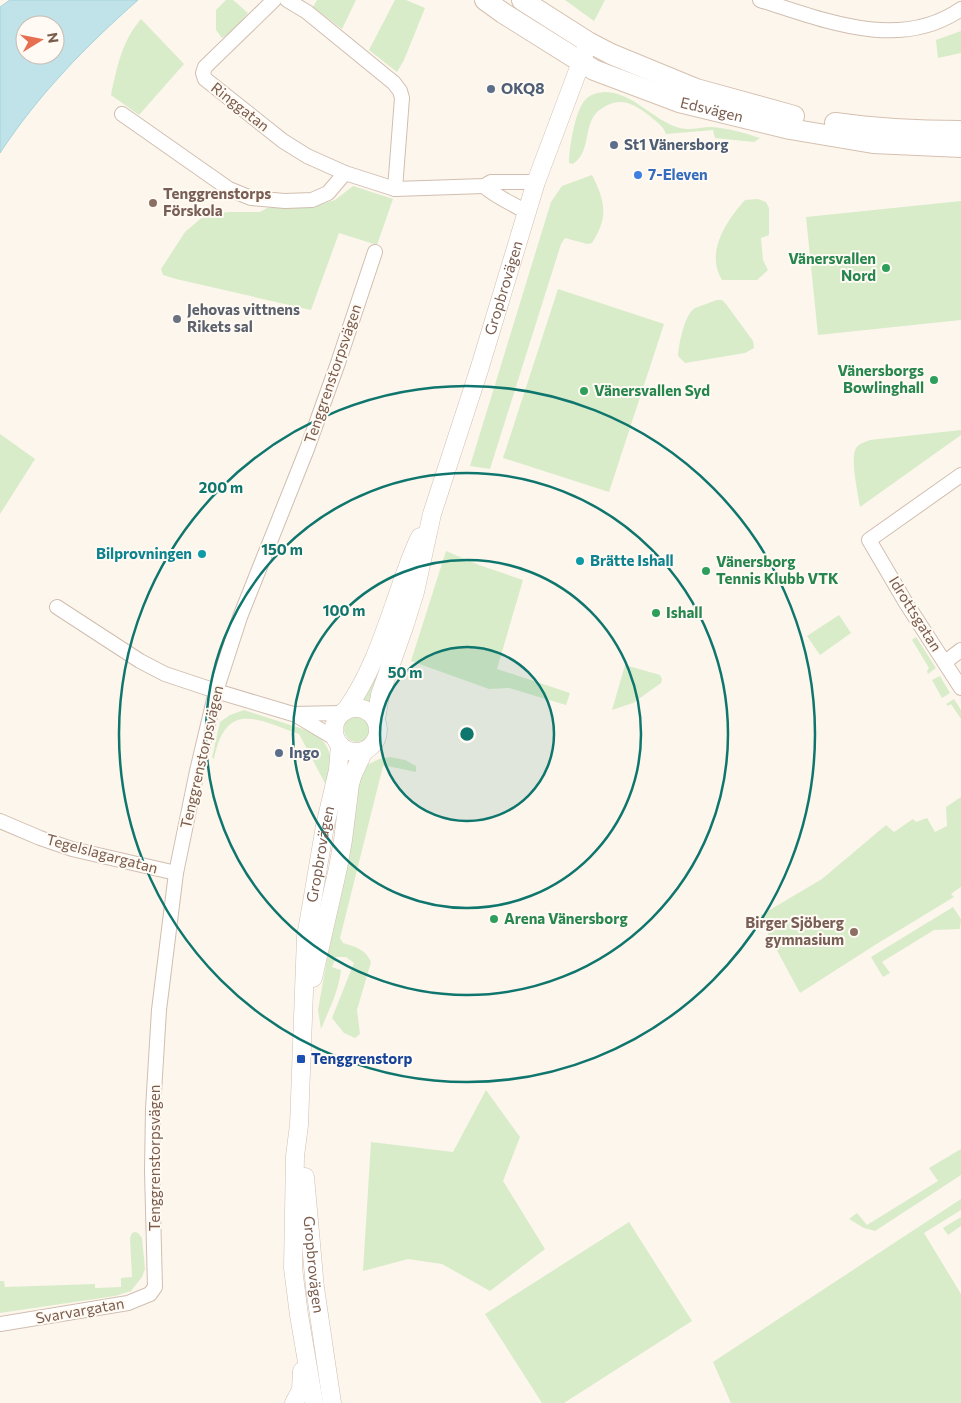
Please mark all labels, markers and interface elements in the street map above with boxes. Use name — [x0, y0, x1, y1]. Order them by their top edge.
north arrow — [15, 15, 65, 65]
text: N — [44, 31, 63, 44]
street label: Ringgatan — [208, 78, 273, 135]
place label: OKQ8 — [501, 79, 545, 97]
marker: OKQ8 — [485, 83, 497, 95]
street label: Edsvägen — [679, 93, 745, 125]
place label: St1 Vänersborg — [624, 135, 728, 153]
marker: St1 Vänersborg — [608, 139, 620, 151]
place label: 7-Eleven — [648, 165, 708, 183]
marker: 7-Eleven — [632, 169, 644, 181]
place label: Tenggrenstorps Förskola — [163, 184, 271, 219]
marker: Tenggrenstorps Förskola — [147, 197, 159, 209]
street label: Gropbrovägen — [480, 238, 526, 337]
place label: Vänersvallen Nord — [788, 249, 876, 284]
marker: Vänersvallen Nord — [880, 262, 892, 274]
place label: Jehovas vittnens Rikets sal — [187, 300, 300, 335]
street label: Tenggrenstorpsvägen — [300, 302, 364, 446]
marker: Jehovas vittnens Rikets sal — [171, 313, 183, 325]
place label: Vänersborgs Bowlinghall — [837, 361, 924, 396]
marker: Vänersborgs Bowlinghall — [928, 374, 940, 386]
place label: Vänersvallen Syd — [594, 381, 710, 399]
marker: Vänersvallen Syd — [578, 385, 590, 397]
text: 200 m — [199, 478, 243, 496]
text: 150 m — [261, 540, 303, 558]
place label: Bilprovningen — [96, 544, 192, 562]
marker: Bilprovningen — [196, 548, 208, 560]
place label: Brätte Ishall — [590, 551, 674, 569]
place label: Vänersborg Tennis Klubb VTK — [716, 552, 839, 587]
marker: Brätte Ishall — [574, 555, 586, 567]
marker: Vänersborg Tennis Klubb VTK — [700, 565, 712, 577]
street label: Idrottsgatan — [886, 573, 946, 654]
text: 100 m — [323, 601, 365, 619]
place label: Ishall — [666, 603, 702, 621]
marker: Ishall — [650, 607, 662, 619]
text: 50 m — [388, 663, 422, 681]
street label: Tenggrenstorpsvägen — [176, 683, 226, 830]
centre of rings — [458, 725, 476, 743]
place label: Ingo — [289, 743, 319, 761]
marker: Ingo — [273, 747, 285, 759]
street label: Gropbrovägen — [302, 804, 337, 904]
street label: Tegelslagargatan — [44, 829, 160, 877]
place label: Arena Vänersborg — [504, 909, 628, 927]
marker: Arena Vänersborg — [488, 913, 500, 925]
place label: Birger Sjöberg gymnasium — [745, 913, 844, 948]
marker: Birger Sjöberg gymnasium — [848, 926, 860, 938]
place label: Tenggrenstorp — [311, 1049, 413, 1067]
marker: Tenggrenstorp — [295, 1053, 307, 1065]
street label: Tenggrenstorpsvägen — [145, 1085, 163, 1231]
street label: Gropbrovägen — [301, 1215, 329, 1314]
street label: Svarvargatan — [34, 1293, 126, 1327]

